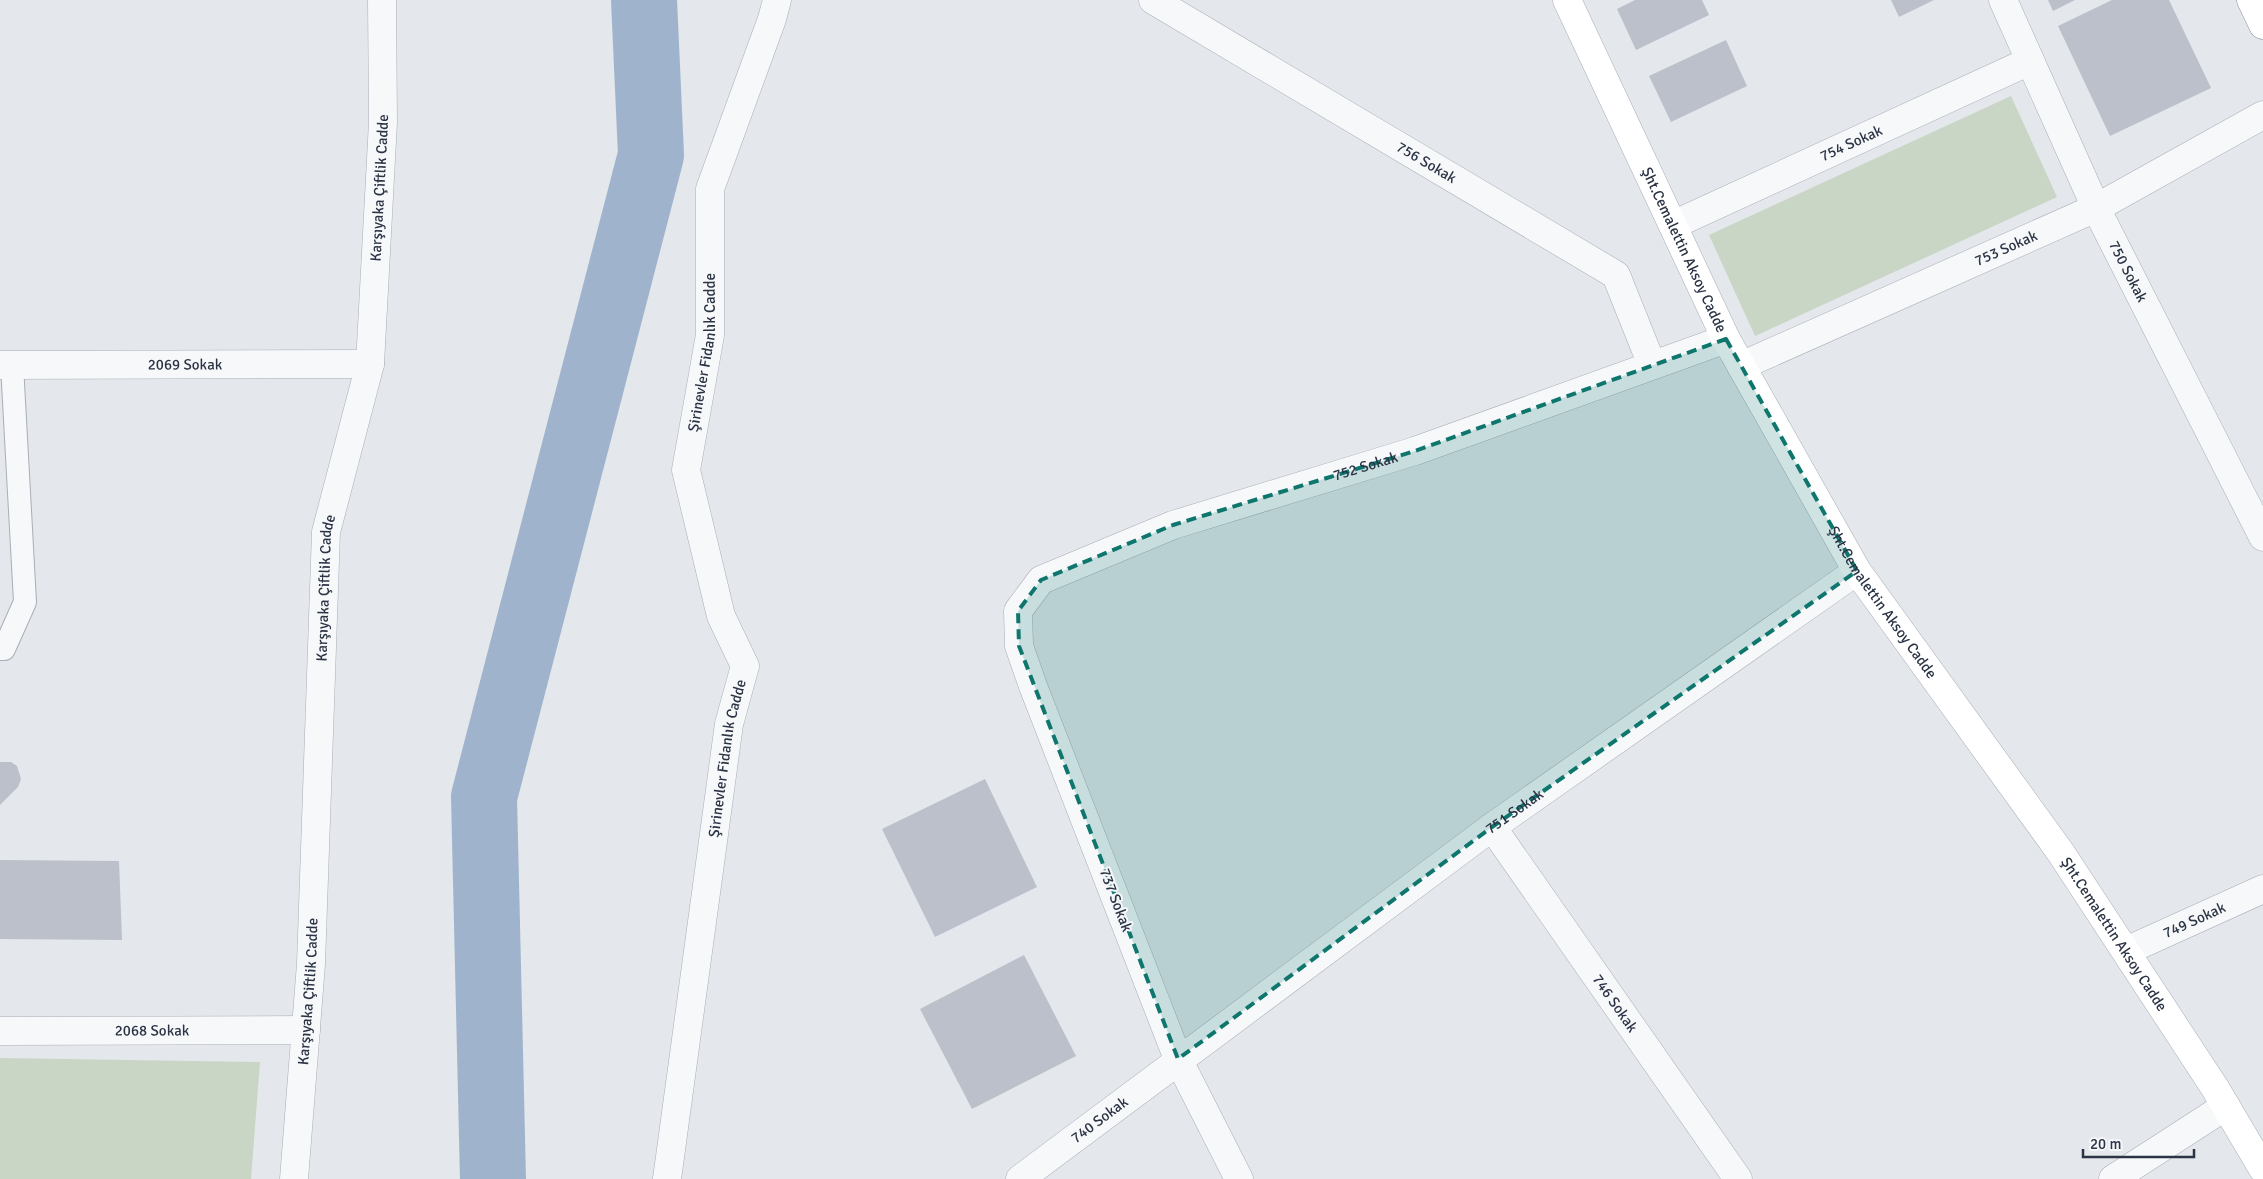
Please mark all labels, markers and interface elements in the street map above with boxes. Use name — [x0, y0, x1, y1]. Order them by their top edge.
street label: Karşıyaka Çiftlik Cadde — [367, 114, 392, 262]
street label: 754 Sokak — [1817, 121, 1885, 165]
street label: 756 Sokak — [1393, 138, 1460, 187]
street label: Şht.Cemalettin Aksoy Cadde — [1638, 164, 1731, 335]
street label: 753 Sokak — [1972, 226, 2040, 270]
street label: 750 Sokak — [2105, 238, 2151, 306]
street label: Şirinevler Fidanlık Cadde — [684, 273, 719, 433]
street label: 2069 Sokak — [148, 355, 223, 374]
street label: 752 Sokak — [1331, 448, 1400, 484]
street label: Karşıyaka Çiftlik Cadde — [313, 512, 339, 662]
street label: Şht.Cemalettin Aksoy Cadde — [1825, 523, 1941, 682]
street label: Şirinevler Fidanlık Cadde — [705, 677, 750, 838]
street label: 751 Sokak — [1482, 785, 1547, 838]
street label: Şht.Cemalettin Aksoy Cadde — [2057, 854, 2171, 1015]
street label: 737 Sokak — [1096, 866, 1136, 935]
street label: 749 Sokak — [2160, 898, 2229, 942]
street label: Karşıyaka Çiftlik Cadde — [294, 918, 322, 1066]
street label: 746 Sokak — [1589, 971, 1642, 1036]
street label: 2068 Sokak — [115, 1021, 190, 1040]
street label: 740 Sokak — [1067, 1092, 1132, 1147]
scale bar — [2083, 1126, 2194, 1158]
text: 20 m — [2090, 1135, 2121, 1153]

